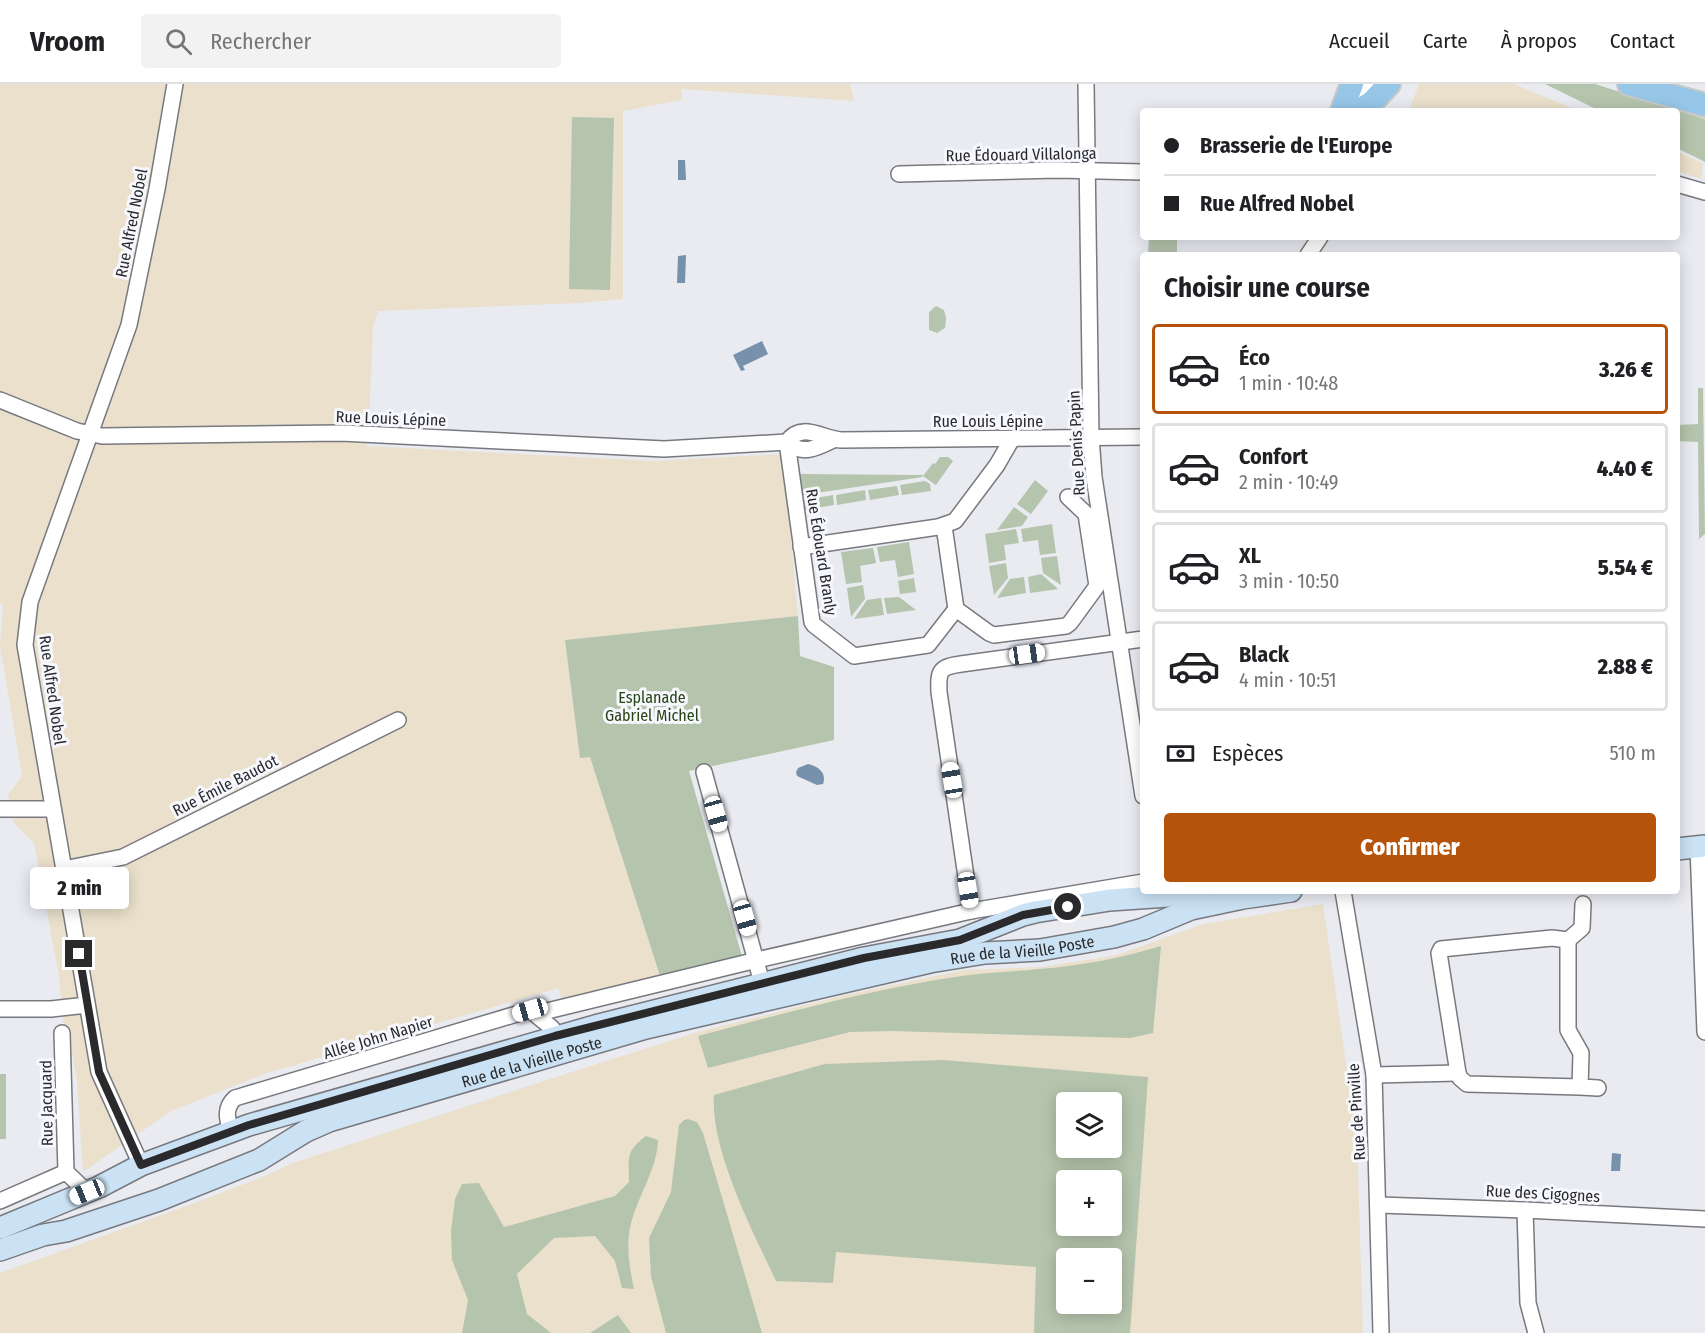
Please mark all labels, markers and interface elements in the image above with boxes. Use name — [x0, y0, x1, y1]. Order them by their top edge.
search box — [141, 14, 561, 68]
text: Vroom — [30, 25, 105, 58]
icon: search — [162, 25, 195, 58]
text: Rechercher — [210, 28, 311, 55]
text: Accueil — [1329, 28, 1390, 54]
text: Carte — [1423, 28, 1468, 54]
text: À propos — [1501, 28, 1577, 54]
text: Contact — [1610, 28, 1675, 54]
text: Brasserie de l'Europe — [1200, 132, 1392, 159]
street label: Rue Édouard Villalonga — [945, 144, 1097, 165]
street label: Rue Alfred Nobel — [112, 167, 151, 279]
text: Rue Alfred Nobel — [1200, 190, 1354, 217]
text: Choisir une course — [1164, 272, 1370, 304]
icon: car — [1167, 342, 1221, 396]
text: Éco — [1239, 344, 1270, 371]
text: 3.26 € — [1599, 356, 1653, 383]
text: 1 min · 10:48 — [1239, 371, 1338, 395]
street label: Rue Denis Papin — [1064, 390, 1089, 496]
street label: Rue Louis Lépine — [335, 407, 447, 430]
street label: Rue Louis Lépine — [933, 412, 1043, 431]
icon: car — [1167, 441, 1221, 495]
text: Confort — [1239, 443, 1308, 470]
text: 4.40 € — [1597, 455, 1653, 482]
text: 2 min · 10:49 — [1239, 470, 1339, 494]
street label: Rue Édouard Branly — [802, 487, 841, 618]
icon: car — [1167, 540, 1221, 594]
text: XL — [1239, 542, 1261, 569]
text: 5.54 € — [1598, 554, 1653, 581]
text: 3 min · 10:50 — [1239, 569, 1339, 593]
street label: Rue Alfred Nobel — [35, 634, 70, 746]
icon: car — [1167, 639, 1221, 693]
text: Black — [1239, 641, 1289, 668]
car — [1008, 643, 1046, 665]
text: 2.88 € — [1598, 653, 1653, 680]
text: 4 min · 10:51 — [1239, 668, 1337, 692]
park label: Esplanade Gabriel Michel — [605, 688, 699, 725]
icon: cash — [1164, 737, 1197, 770]
text: Espèces — [1212, 740, 1283, 767]
text: 510 m — [1610, 741, 1656, 765]
street label: Rue Émile Baudot — [169, 750, 282, 820]
car — [940, 761, 964, 799]
car — [702, 794, 730, 834]
button: Confirmer — [1164, 813, 1656, 882]
callout: 2 min — [29, 867, 128, 909]
car — [956, 871, 980, 909]
text: 2 min — [57, 876, 102, 900]
route start — [1054, 893, 1081, 920]
car — [731, 898, 759, 938]
street label: Rue de la Vieille Poste — [949, 932, 1096, 969]
route end — [65, 940, 92, 967]
car — [510, 996, 550, 1024]
street label: Allée John Napier — [321, 1012, 436, 1063]
street label: Rue de la Vieille Poste — [459, 1032, 604, 1092]
street label: Rue Jacquard — [36, 1060, 57, 1146]
street label: Rue de Pinville — [1344, 1063, 1369, 1161]
map controls — [1056, 1092, 1122, 1314]
button: layers — [1056, 1092, 1122, 1158]
button: + — [1056, 1170, 1122, 1236]
car — [67, 1177, 107, 1207]
street label: Rue des Cigognes — [1485, 1181, 1601, 1206]
button: − — [1056, 1248, 1122, 1314]

